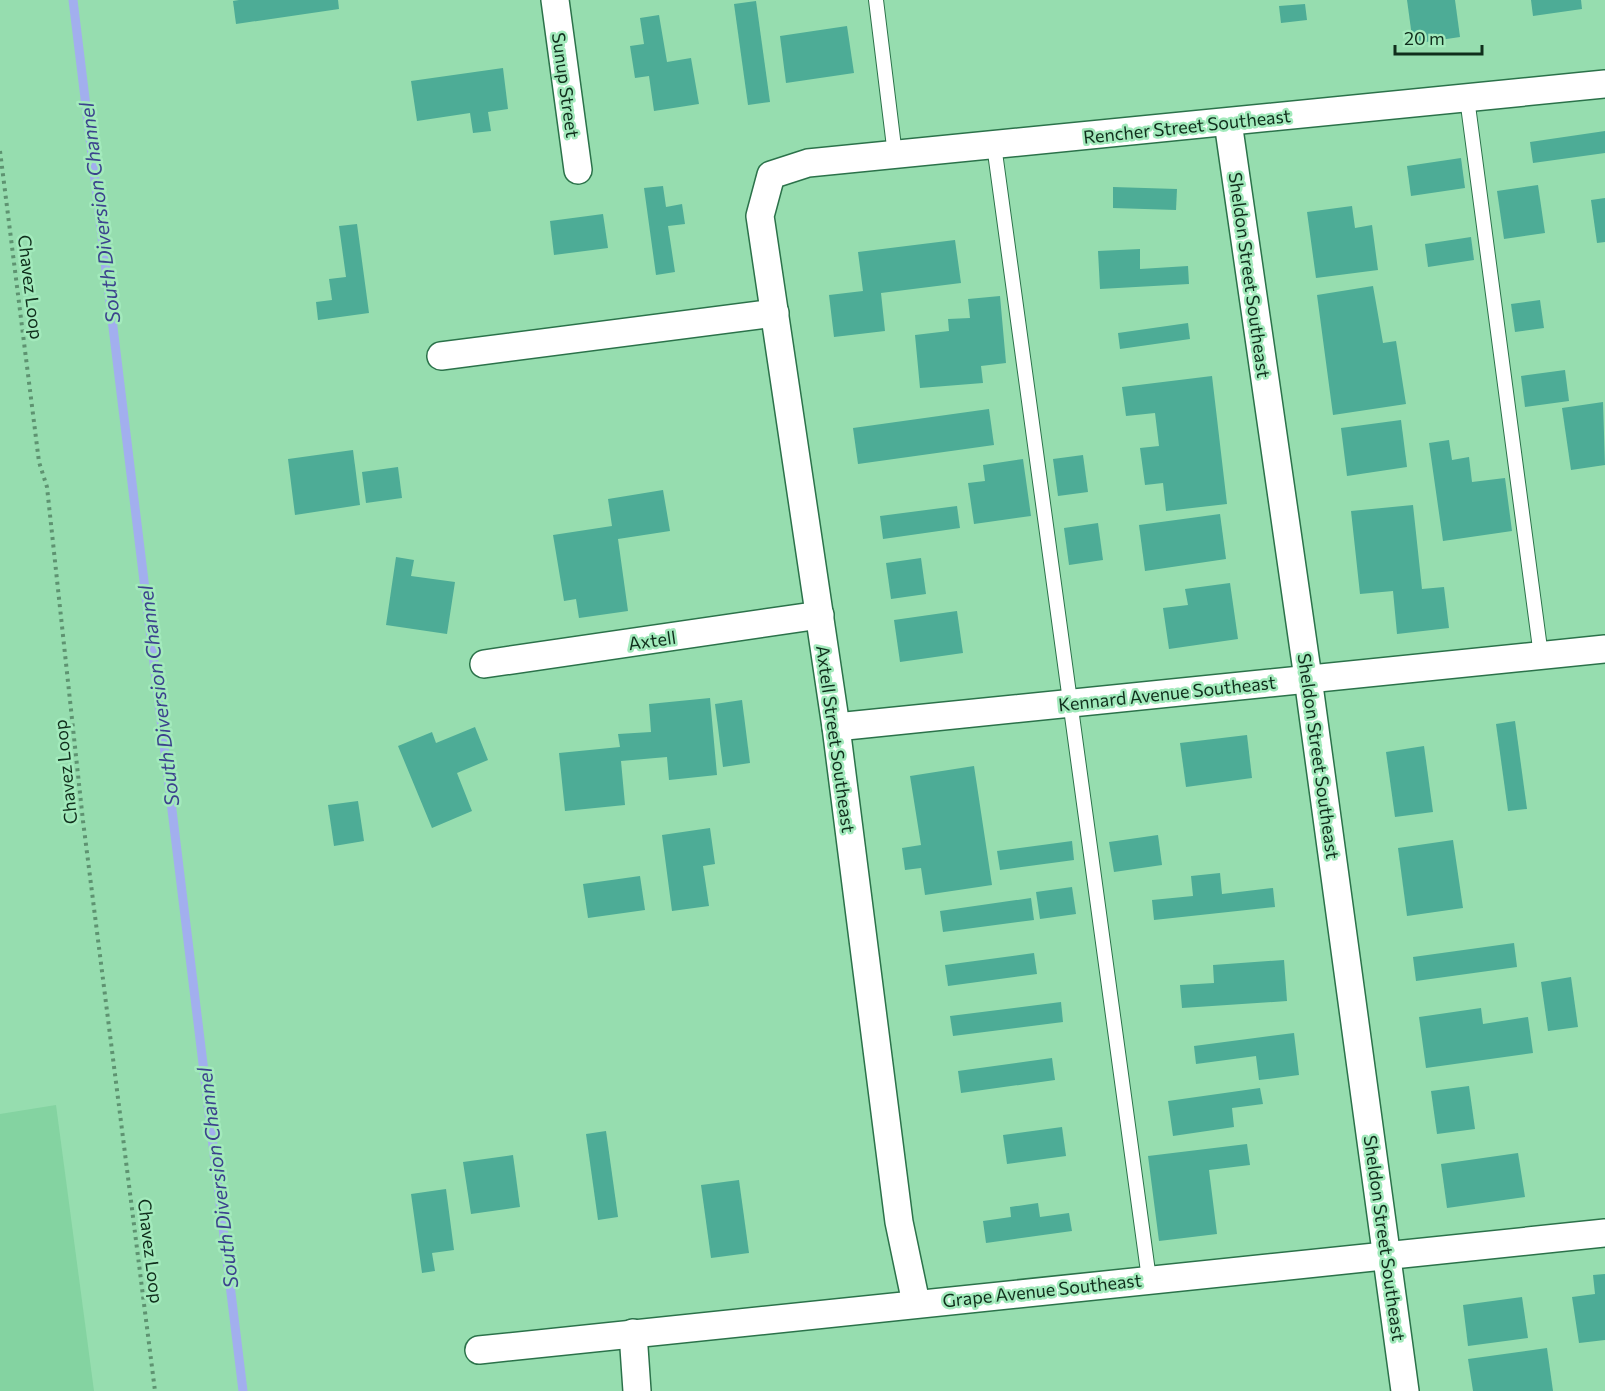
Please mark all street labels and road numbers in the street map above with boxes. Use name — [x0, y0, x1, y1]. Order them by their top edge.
street label: Sunup Street — [548, 31, 584, 139]
street label: Rencher Street Southeast — [1082, 104, 1292, 148]
street label: Sheldon Street Southeast — [1225, 171, 1275, 379]
street label: Chavez Loop — [14, 233, 48, 341]
street label: Axtell — [627, 626, 677, 654]
street label: Axtell Street Southeast — [812, 644, 860, 834]
street label: Sheldon Street Southeast — [1294, 652, 1344, 860]
street label: Kennard Avenue Southeast — [1057, 671, 1277, 715]
street label: Chavez Loop — [49, 719, 81, 825]
street label: Sheldon Street Southeast — [1360, 1134, 1410, 1342]
street label: Chavez Loop — [134, 1197, 168, 1305]
street label: Grape Avenue Southeast — [941, 1269, 1143, 1311]

